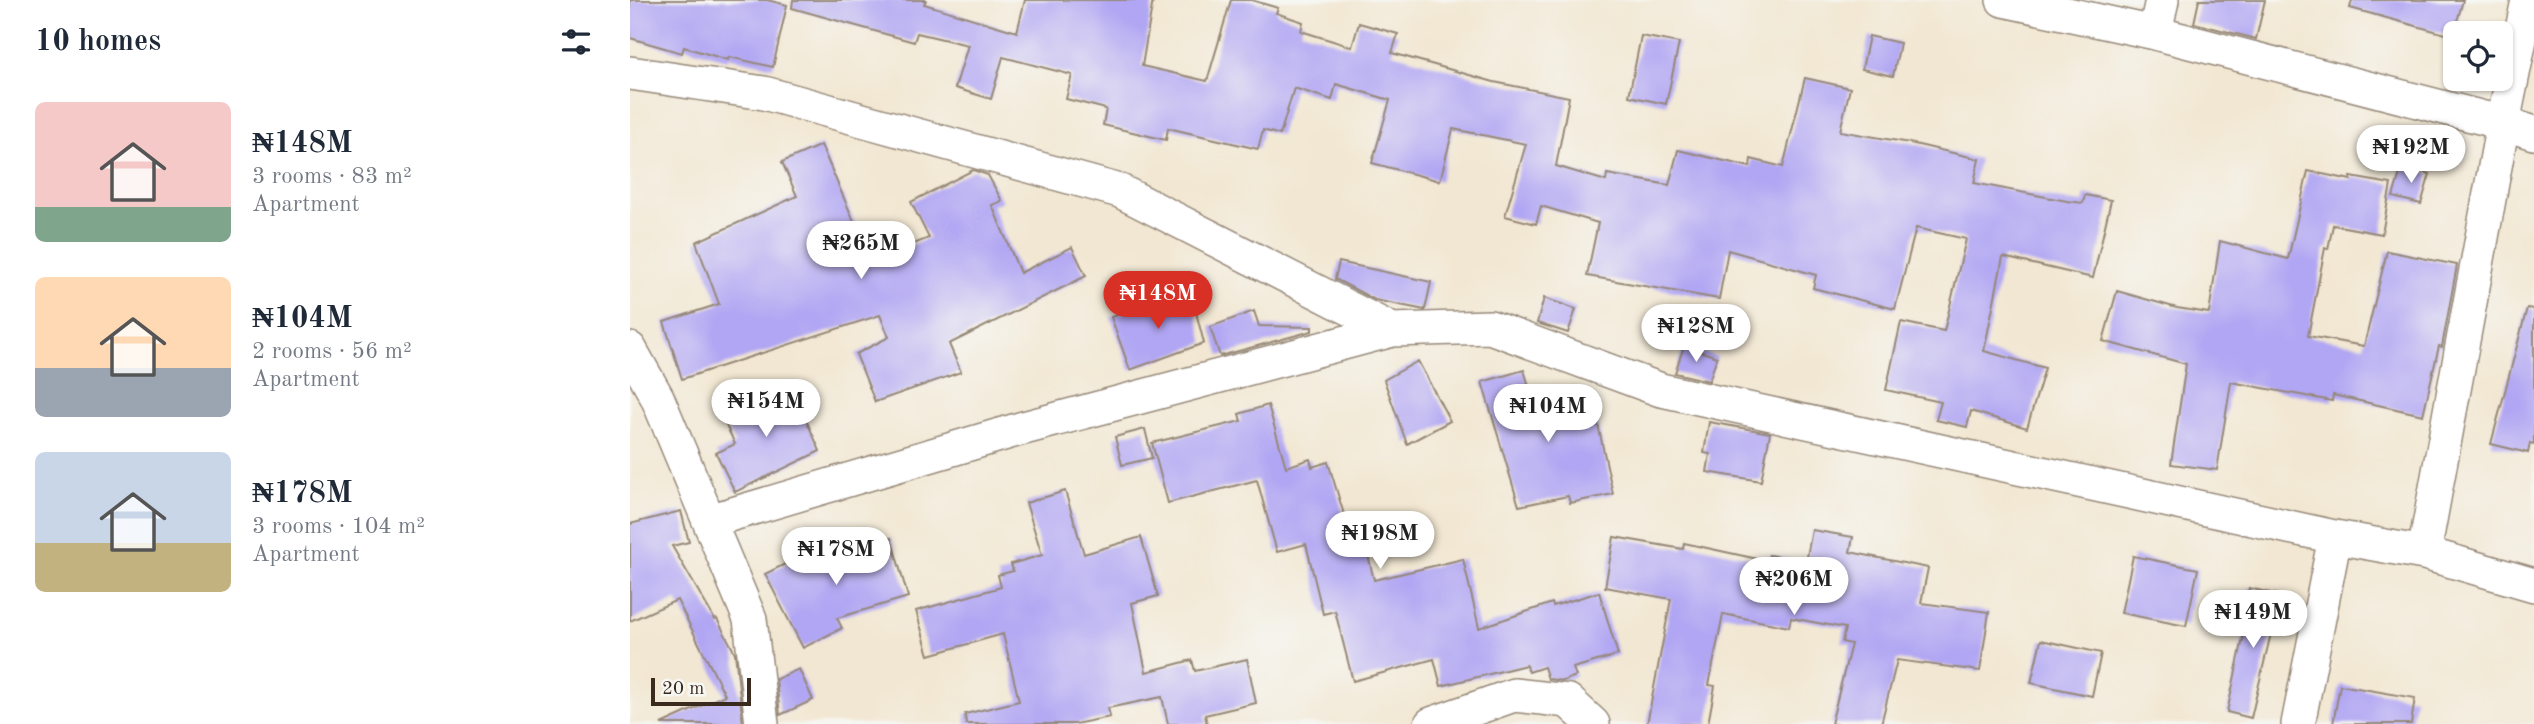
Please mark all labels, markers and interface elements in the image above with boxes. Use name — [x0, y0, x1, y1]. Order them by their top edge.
map controls — [2443, 21, 2513, 91]
button: locate — [2443, 21, 2513, 91]
icon: filters — [557, 23, 595, 61]
text: 10 homes — [35, 27, 161, 57]
pin: ₦192M — [2362, 125, 2460, 185]
text: ₦148M — [252, 129, 353, 159]
icon: home — [91, 130, 175, 214]
text: ₦192M — [2372, 136, 2450, 159]
text: 3 rooms · 83 m² — [252, 165, 412, 188]
text: Apartment — [252, 193, 360, 216]
pin: ₦265M — [812, 222, 910, 281]
text: ₦265M — [822, 232, 900, 255]
pin: ₦148M — [1109, 272, 1207, 331]
text: ₦148M — [1119, 282, 1197, 305]
text: ₦104M — [252, 304, 353, 334]
pin: ₦128M — [1647, 304, 1745, 364]
icon: home — [91, 305, 175, 389]
text: ₦128M — [1657, 315, 1735, 338]
text: 2 rooms · 56 m² — [252, 340, 412, 363]
text: Apartment — [252, 368, 360, 391]
pin: ₦154M — [717, 380, 815, 439]
pin: ₦104M — [1499, 384, 1597, 444]
text: ₦154M — [727, 390, 805, 413]
text: ₦104M — [1509, 395, 1587, 418]
text: ₦178M — [252, 479, 353, 509]
icon: home — [91, 480, 175, 564]
pin: ₦198M — [1331, 512, 1429, 571]
text: 3 rooms · 104 m² — [252, 515, 425, 538]
text: ₦198M — [1341, 522, 1419, 545]
pin: ₦178M — [787, 528, 885, 587]
text: ₦178M — [797, 538, 875, 561]
text: Apartment — [252, 543, 360, 566]
pin: ₦206M — [1745, 558, 1843, 617]
text: ₦206M — [1755, 568, 1833, 591]
pin: ₦149M — [2204, 590, 2302, 650]
text: ₦149M — [2214, 601, 2292, 624]
scale bar — [651, 675, 751, 707]
text: 20 m — [662, 680, 704, 699]

